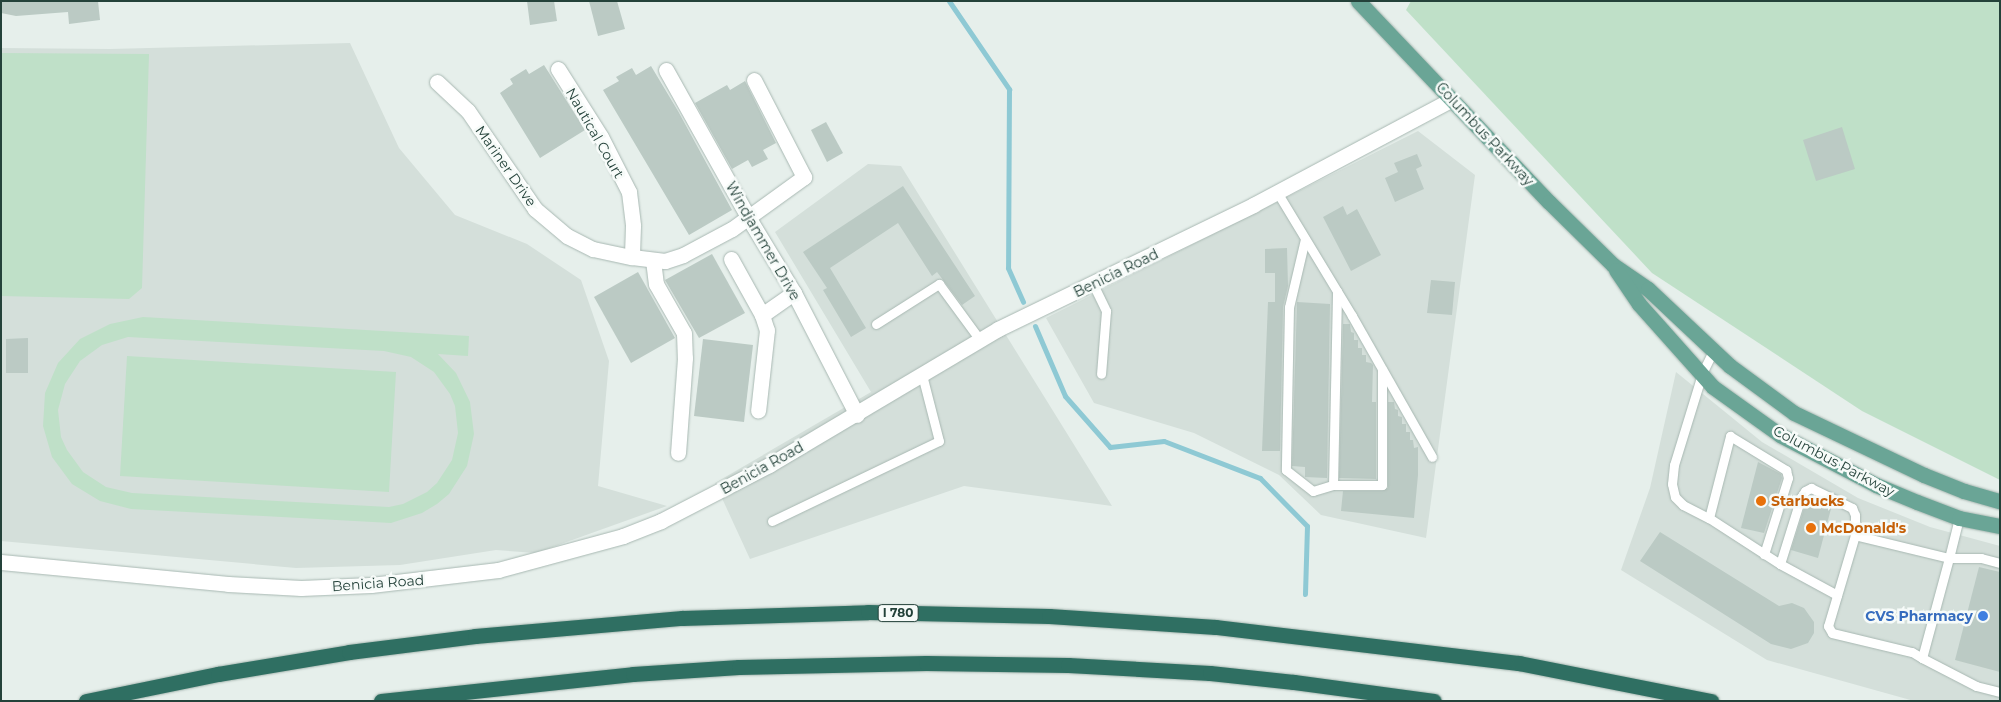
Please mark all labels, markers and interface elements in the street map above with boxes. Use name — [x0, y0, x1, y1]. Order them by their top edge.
street label: Columbus Parkway — [1433, 79, 1537, 189]
street label: Nautical Court — [562, 85, 628, 181]
street label: Mariner Drive — [472, 122, 540, 210]
street label: Windjammer Drive — [722, 179, 804, 303]
street label: Benicia Road — [1071, 245, 1161, 301]
street label: Columbus Parkway — [1770, 422, 1898, 500]
street label: Benicia Road — [718, 438, 806, 498]
place label: Starbucks — [1771, 493, 1844, 509]
marker: Starbucks — [1755, 495, 1767, 507]
place label: McDonald's — [1821, 520, 1906, 536]
marker: McDonald's — [1805, 522, 1817, 534]
street label: Benicia Road — [331, 571, 425, 595]
road number: I 780 — [877, 604, 919, 622]
place label: CVS Pharmacy — [1865, 608, 1973, 624]
marker: CVS Pharmacy — [1977, 610, 1989, 622]

